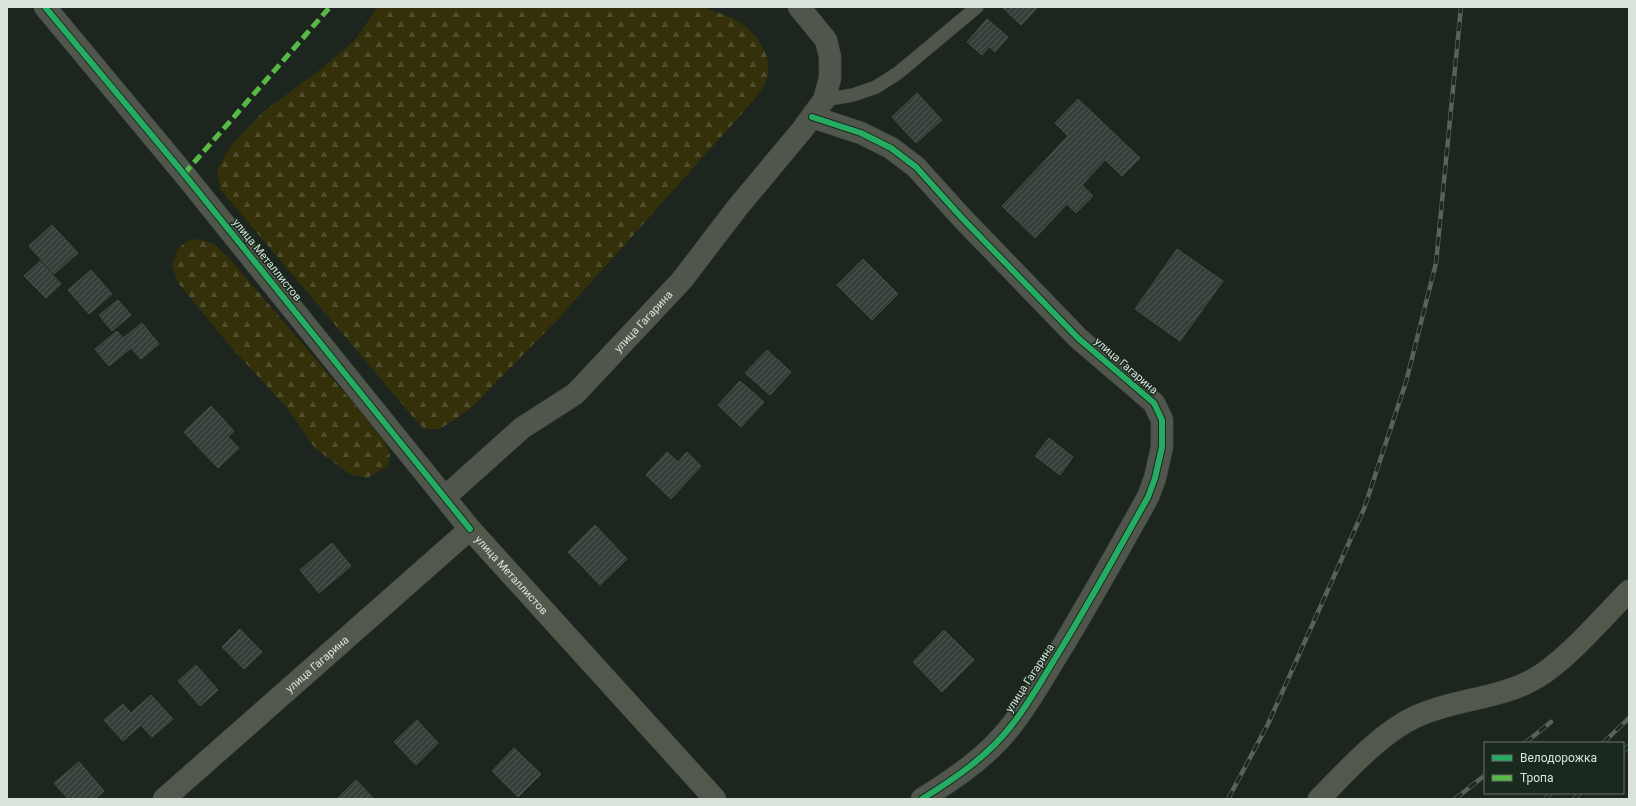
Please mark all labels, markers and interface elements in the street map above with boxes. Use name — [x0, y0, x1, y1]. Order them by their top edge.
street label: улица Металлистов — [230, 216, 304, 304]
street label: улица Гагарина — [611, 288, 675, 355]
street label: улица Гагарина — [1092, 335, 1160, 397]
street label: улица Металлистов — [473, 533, 551, 617]
street label: улица Гагарина — [283, 633, 351, 695]
street label: улица Гагарина — [1003, 641, 1057, 715]
legend — [1484, 742, 1624, 794]
text: Велодорожка — [1520, 751, 1597, 765]
text: Тропа — [1520, 771, 1554, 785]

